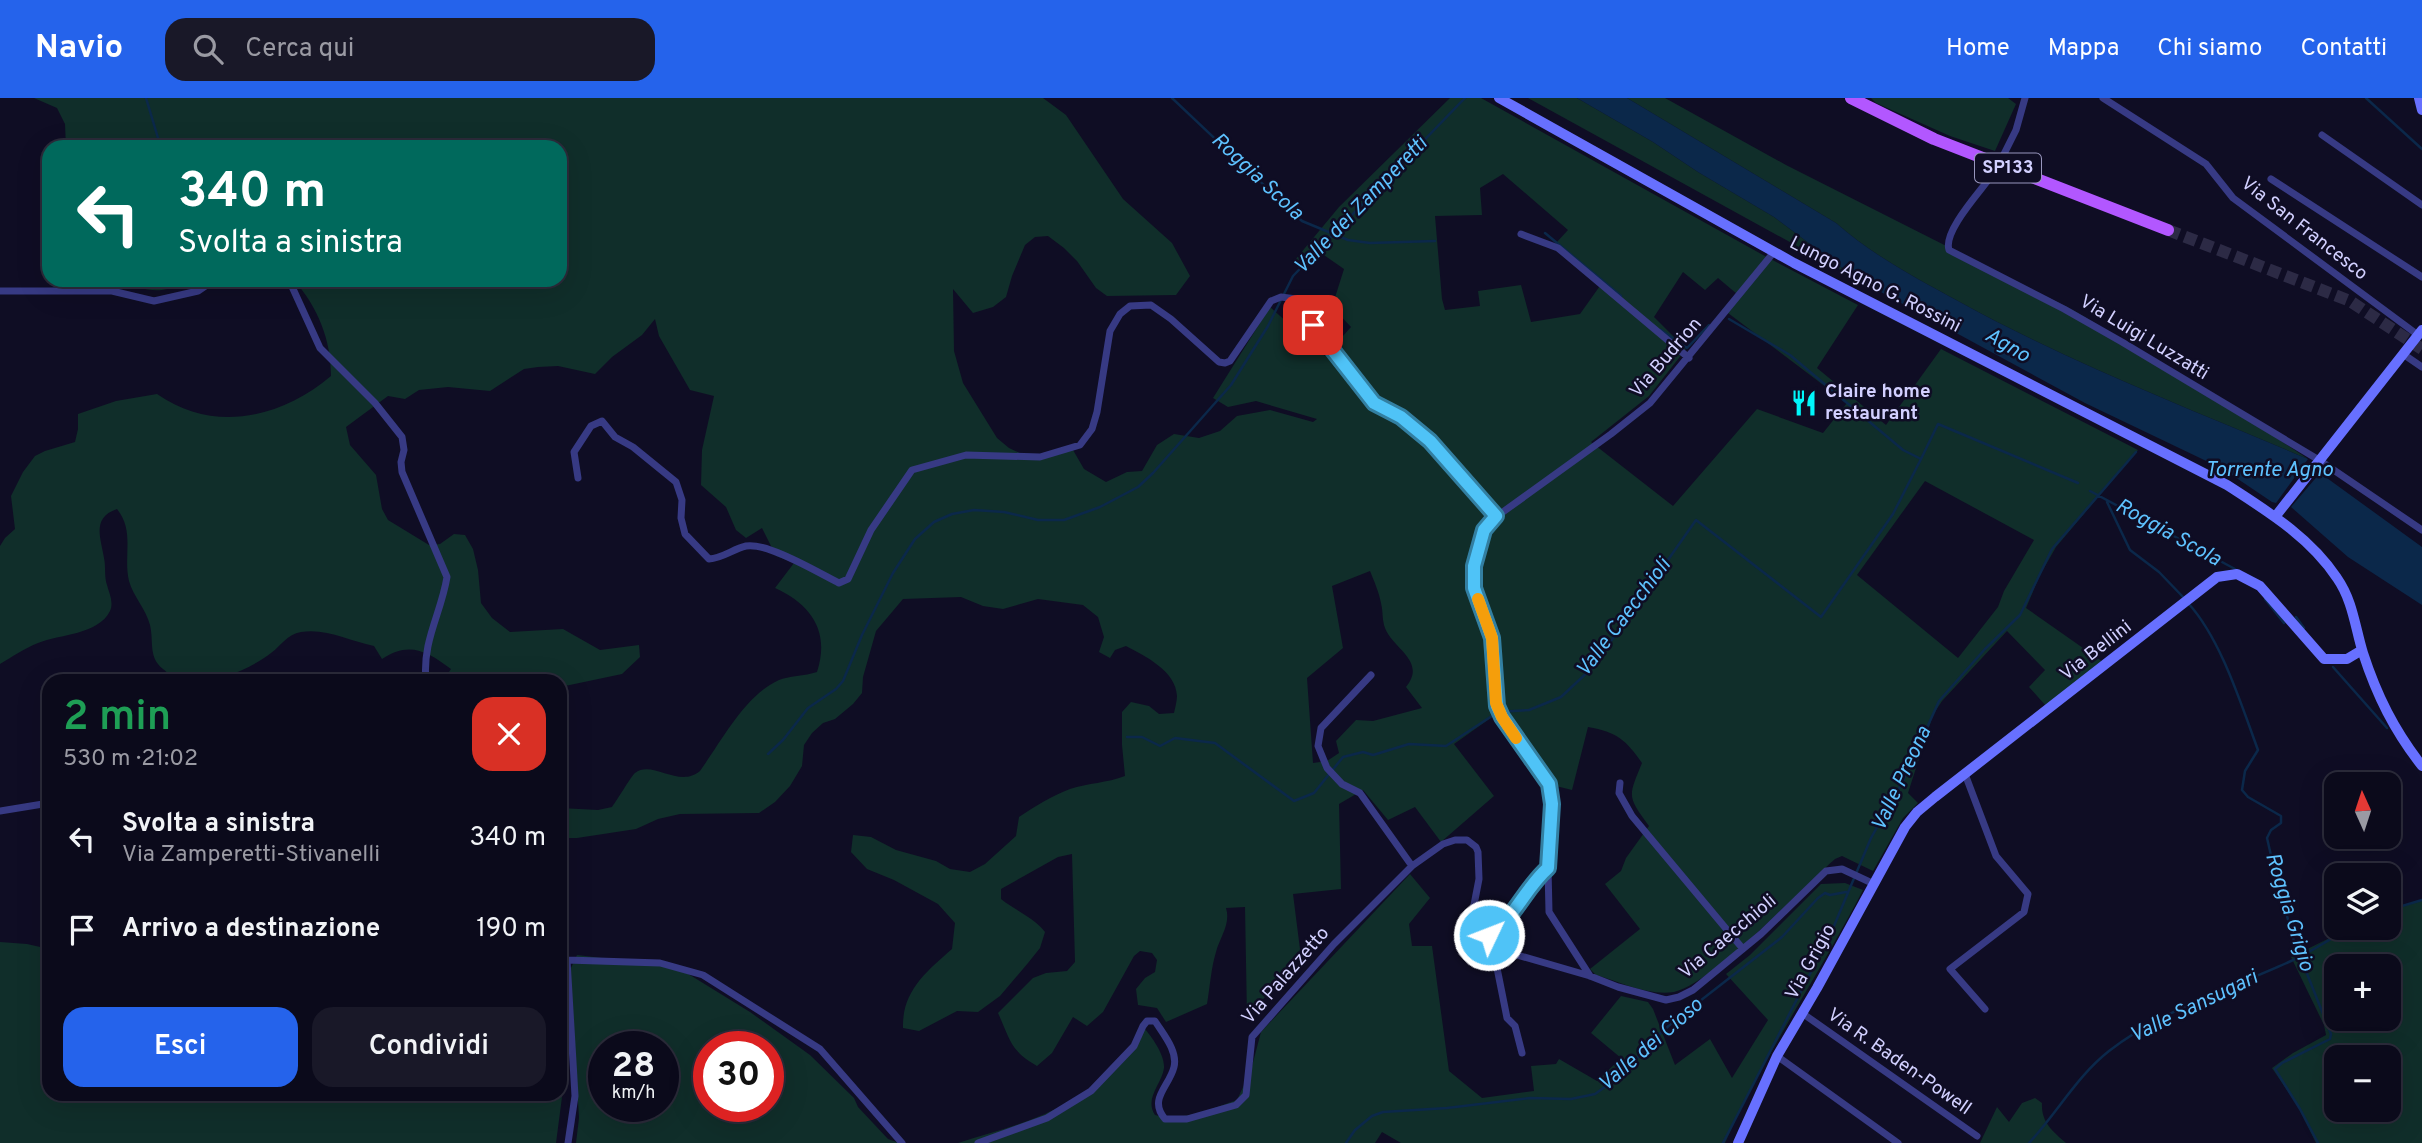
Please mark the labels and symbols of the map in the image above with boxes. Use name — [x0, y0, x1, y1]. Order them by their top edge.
water label: Roggia Scola — [1205, 127, 1309, 227]
water label: Valle dei Zamperetti — [1288, 130, 1435, 281]
road number: SP133 — [1975, 154, 2041, 182]
street label: Via San Francesco — [2236, 172, 2372, 286]
street label: Lungo Agno G. Rossini — [1785, 231, 1965, 339]
street label: Via Luigi Luzzatti — [2075, 290, 2213, 386]
pin — [1283, 295, 1343, 355]
street label: Via Budrion — [1625, 313, 1707, 403]
water label: Agno — [1980, 322, 2035, 370]
place label: Claire home restaurant — [1825, 380, 1931, 426]
restaurant icon: Claire home restaurant — [1789, 388, 1819, 418]
water label: Torrente Agno — [2205, 457, 2334, 484]
water label: Roggia Scola — [2110, 493, 2226, 573]
water label: Valle Caecchioli — [1571, 552, 1679, 683]
street label: Via Bellini — [2055, 615, 2137, 687]
water label: Valle Preona — [1866, 722, 1938, 836]
north arrow — [2324, 772, 2401, 849]
water label: Roggia Grigio — [2258, 850, 2320, 975]
street label: Via Caecchioli — [1674, 889, 1782, 985]
position arrow — [1452, 898, 1526, 972]
street label: Via Grigio — [1780, 920, 1842, 1004]
street label: Via Palazzetto — [1237, 922, 1335, 1030]
water label: Valle Sansugari — [2126, 964, 2264, 1050]
water label: Valle dei Cioso — [1593, 992, 1710, 1098]
street label: Via R. Baden-Powell — [1822, 1003, 1976, 1121]
speed limit sign: 30 — [693, 1031, 784, 1122]

